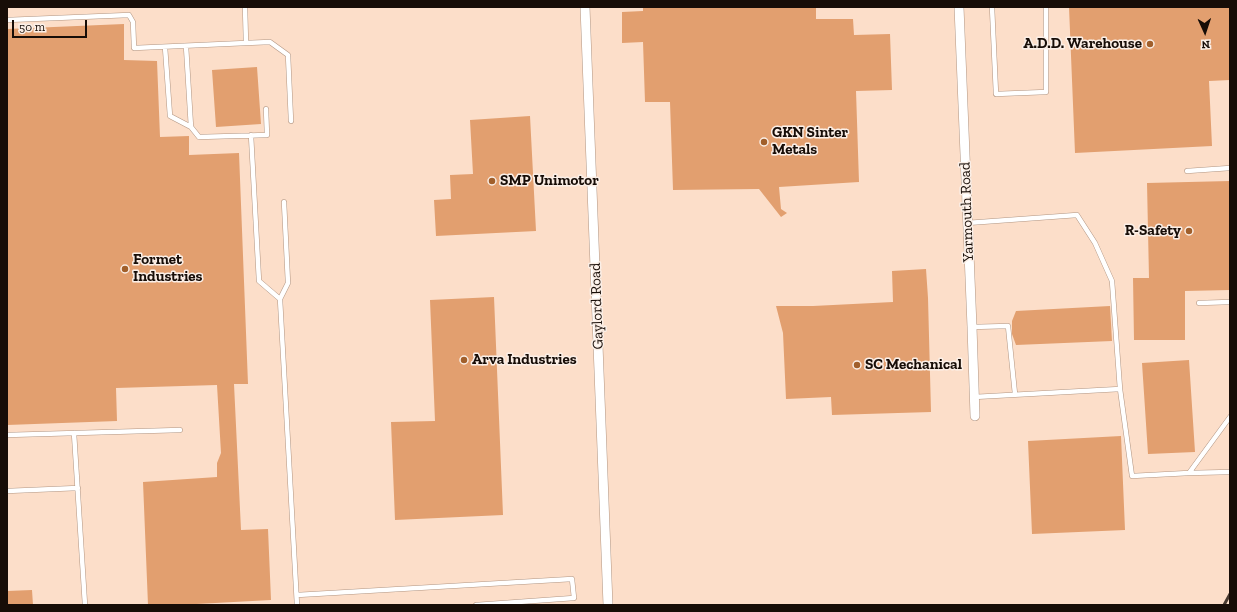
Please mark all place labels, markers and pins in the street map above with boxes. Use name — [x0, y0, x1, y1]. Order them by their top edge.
place label: A.D.D. Warehouse — [1023, 35, 1142, 53]
marker: A.D.D. Warehouse — [1145, 39, 1155, 49]
place label: GKN Sinter Metals — [772, 124, 848, 159]
marker: GKN Sinter Metals — [759, 137, 769, 147]
place label: SMP Unimotor — [500, 172, 599, 190]
marker: SMP Unimotor — [487, 176, 497, 186]
place label: R-Safety — [1125, 222, 1181, 240]
marker: R-Safety — [1184, 226, 1194, 236]
place label: Formet Industries — [133, 251, 202, 286]
marker: Formet Industries — [120, 264, 130, 274]
place label: Arva Industries — [472, 351, 577, 369]
marker: Arva Industries — [459, 355, 469, 365]
place label: SC Mechanical — [865, 356, 962, 374]
marker: SC Mechanical — [852, 360, 862, 370]

